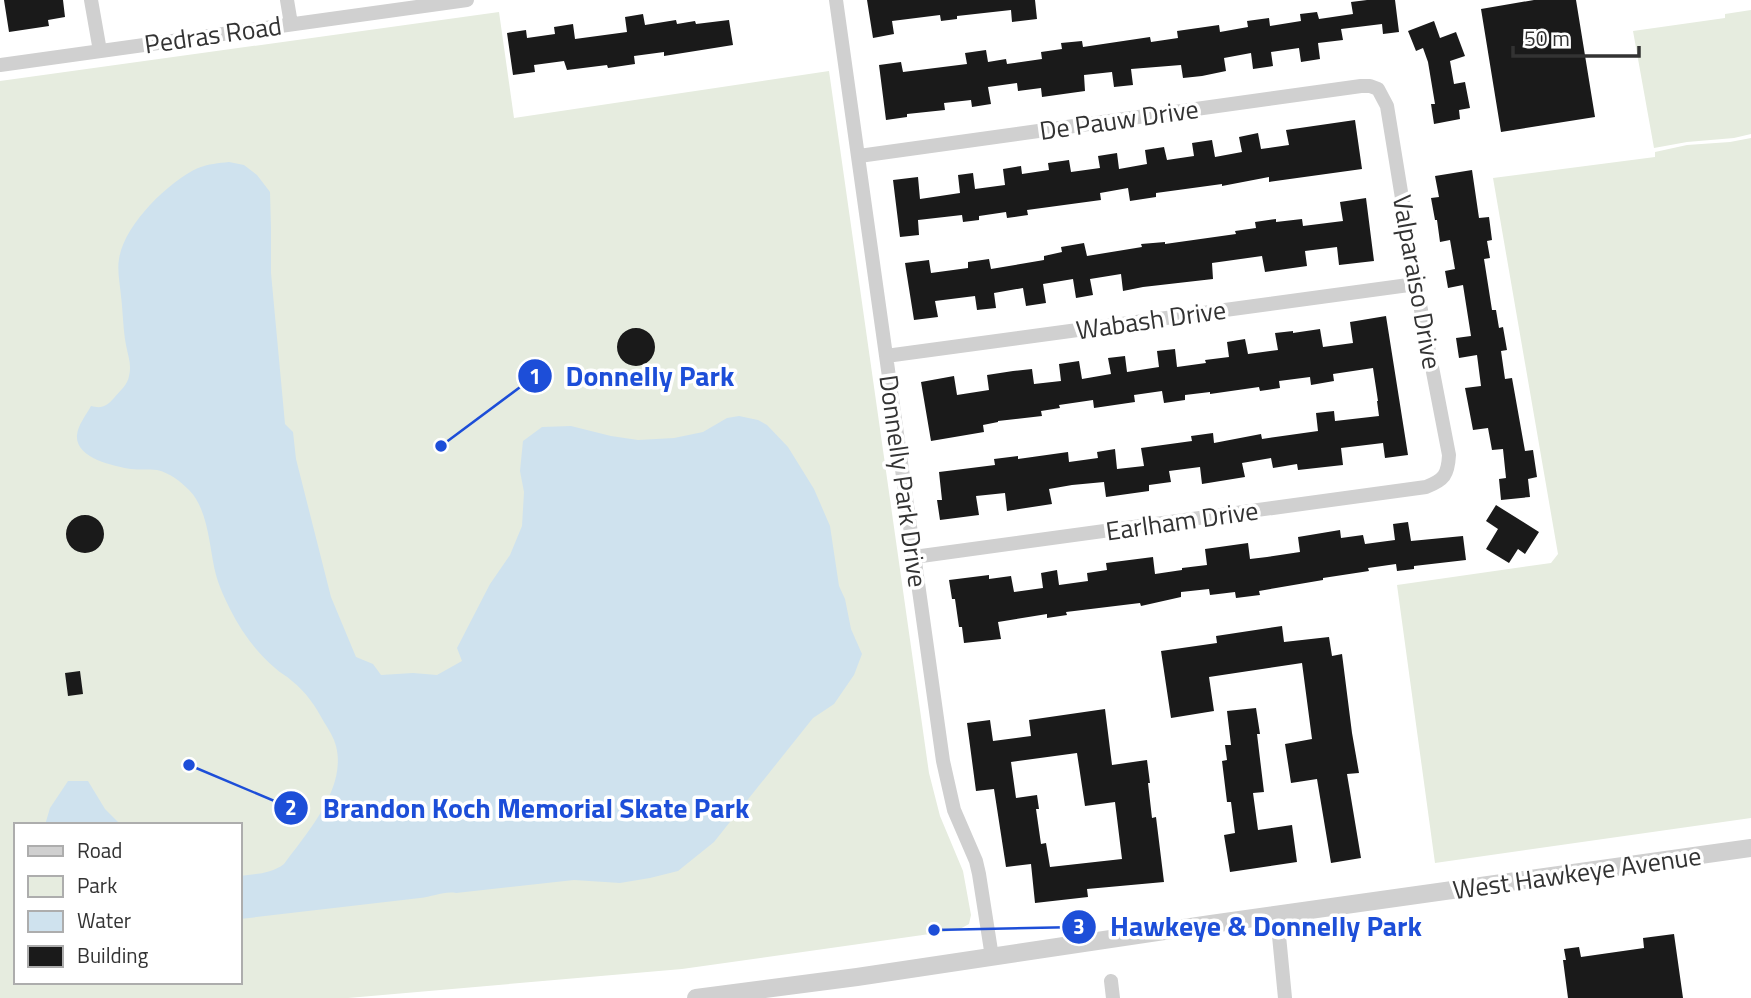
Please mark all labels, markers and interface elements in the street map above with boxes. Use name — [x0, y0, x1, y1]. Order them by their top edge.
street label: Pedras Road — [142, 6, 284, 63]
scale bar — [1513, 14, 1639, 58]
text: 50 m — [1524, 22, 1570, 54]
street label: De Pauw Drive — [1037, 89, 1201, 150]
street label: Valparaiso Drive — [1383, 192, 1452, 372]
street label: Wabash Drive — [1073, 290, 1228, 349]
callout: Donnelly Park — [517, 352, 749, 401]
text: Donnelly Park — [566, 354, 735, 397]
text: 1 — [529, 360, 541, 392]
street label: Donnelly Park Drive — [869, 372, 938, 590]
street label: Earlham Drive — [1103, 490, 1261, 551]
callout: Brandon Koch Memorial Skate Park — [274, 784, 764, 833]
text: Brandon Koch Memorial Skate Park — [323, 786, 750, 829]
text: 2 — [285, 791, 297, 823]
legend — [14, 823, 242, 984]
text: Road — [77, 834, 122, 866]
street label: West Hawkeye Avenue — [1450, 836, 1704, 909]
text: Park — [77, 869, 117, 901]
callout: Hawkeye & Donnelly Park — [1061, 902, 1436, 951]
text: Water — [77, 904, 131, 936]
text: Hawkeye & Donnelly Park — [1110, 904, 1422, 947]
text: 3 — [1073, 910, 1085, 942]
text: Building — [77, 939, 149, 971]

